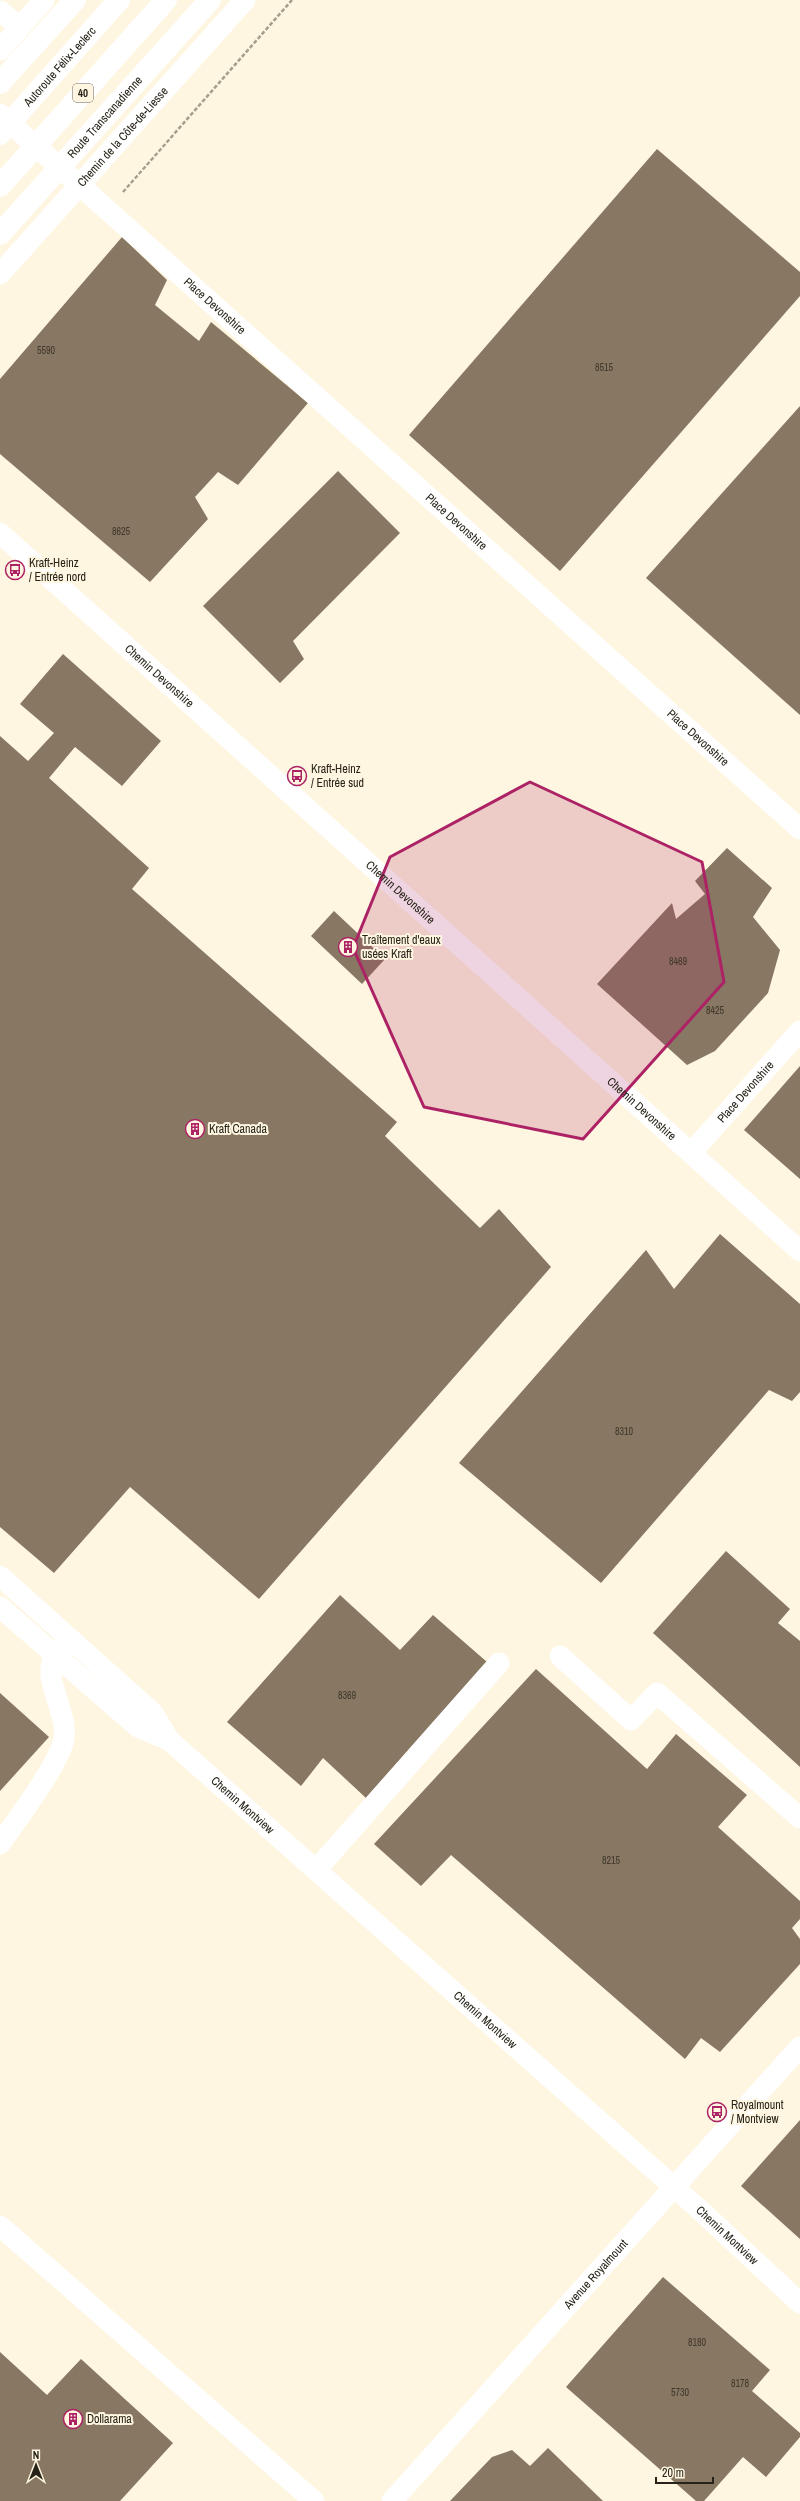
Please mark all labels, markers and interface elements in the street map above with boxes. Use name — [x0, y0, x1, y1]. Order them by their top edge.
street label: Autoroute Félix-Leclerc — [19, 23, 99, 111]
street label: Route Transcanadienne — [64, 73, 146, 162]
street label: Chemin de la Côte-de-Liesse — [74, 83, 172, 190]
road number: 40 — [73, 84, 93, 102]
street label: Place Devonshire — [180, 274, 249, 338]
house number: 5590 — [37, 344, 56, 357]
house number: 8515 — [595, 361, 614, 374]
street label: Place Devonshire — [422, 490, 491, 554]
house number: 8625 — [112, 525, 131, 538]
place label: Kraft-Heinz / Entrée nord — [29, 555, 86, 585]
bus stop icon: Kraft-Heinz / Entrée nord — [4, 559, 26, 581]
street label: Chemin Devonshire — [121, 641, 197, 711]
street label: Place Devonshire — [664, 706, 732, 770]
place label: Kraft-Heinz / Entrée sud — [311, 761, 364, 791]
bus stop icon: Kraft-Heinz / Entrée sud — [286, 765, 308, 787]
street label: Chemin Devonshire — [362, 857, 438, 928]
place label: Traîtement d'eaux usées Kraft — [362, 932, 441, 962]
building icon: Traîtement d'eaux usées Kraft — [337, 936, 359, 958]
house number: 8469 — [669, 955, 688, 968]
house number: 8425 — [706, 1004, 725, 1017]
street label: Place Devonshire — [714, 1058, 778, 1126]
street label: Chemin Devonshire — [604, 1074, 679, 1144]
building icon: Kraft Canada — [184, 1118, 206, 1140]
place label: Kraft Canada — [209, 1121, 268, 1137]
house number: 8310 — [615, 1425, 634, 1438]
house number: 8369 — [338, 1689, 357, 1702]
street label: Chemin Montview — [208, 1773, 278, 1838]
house number: 8215 — [602, 1854, 621, 1867]
street label: Chemin Montview — [450, 1988, 521, 2053]
place label: Royalmount / Montview — [731, 2097, 784, 2127]
bus stop icon: Royalmount / Montview — [706, 2101, 728, 2123]
street label: Chemin Montview — [693, 2202, 762, 2269]
street label: Avenue Royalmount — [560, 2236, 632, 2313]
house number: 8180 — [688, 2336, 707, 2349]
house number: 8178 — [731, 2377, 750, 2390]
house number: 5730 — [671, 2386, 690, 2399]
building icon: Dollarama — [62, 2408, 84, 2430]
place label: Dollarama — [87, 2411, 132, 2427]
north arrow — [16, 2445, 56, 2485]
text: N — [33, 2448, 39, 2462]
scale bar — [656, 2459, 713, 2485]
text: 20 m — [662, 2465, 684, 2481]

